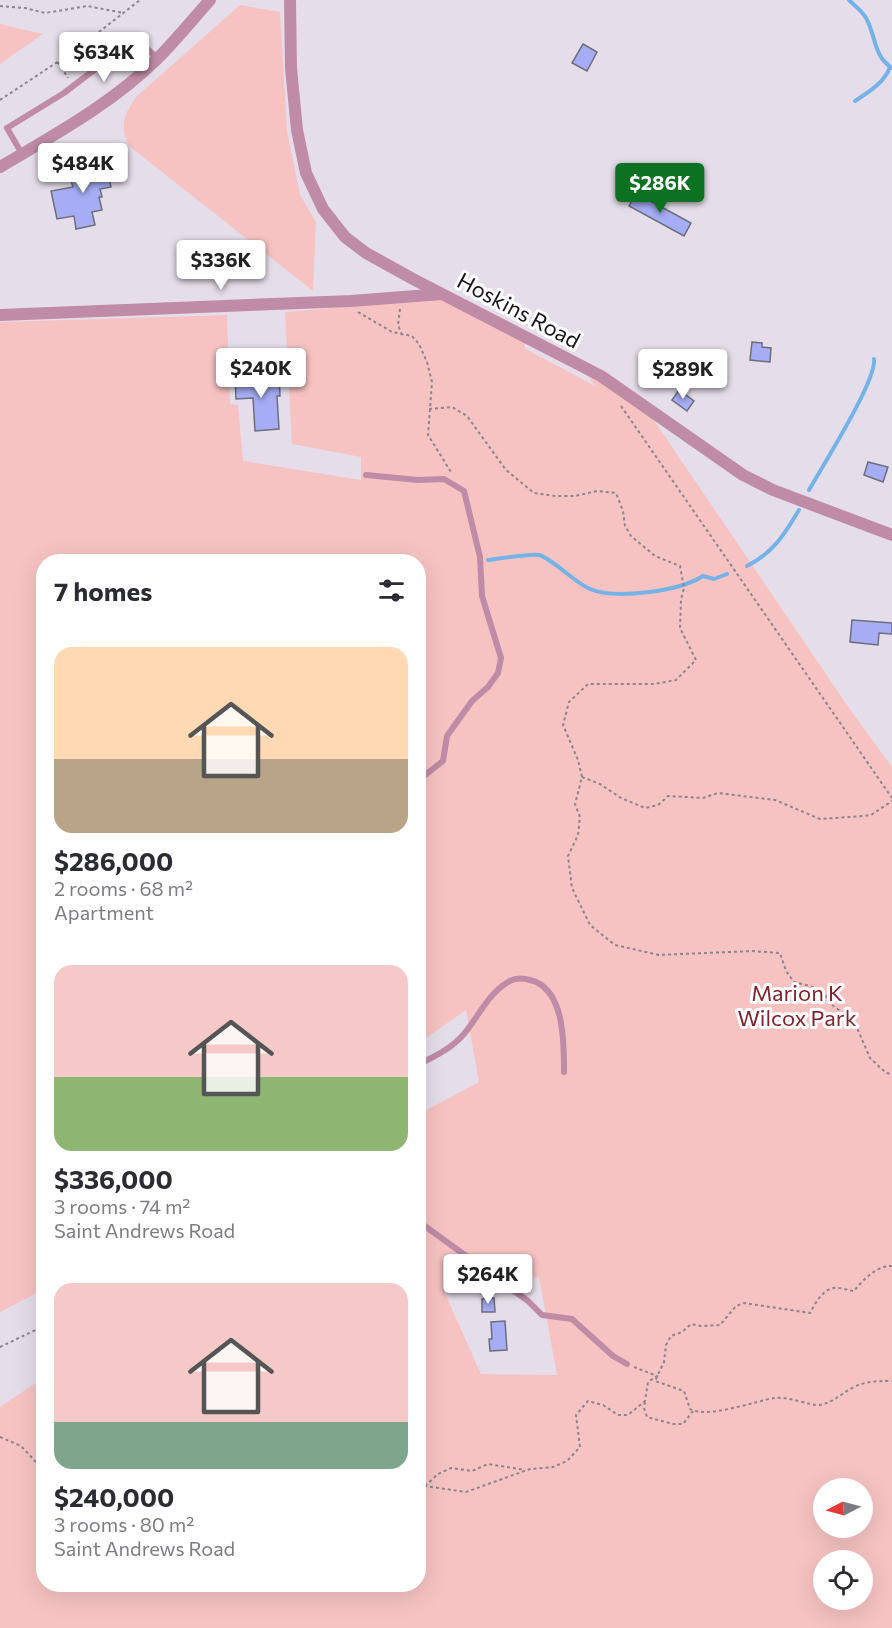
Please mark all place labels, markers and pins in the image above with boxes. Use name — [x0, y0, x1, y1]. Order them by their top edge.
pin: $634K — [62, 32, 146, 83]
pin: $484K — [41, 143, 125, 194]
pin: $286K — [618, 163, 702, 214]
pin: $336K — [179, 240, 263, 291]
pin: $240K — [219, 348, 303, 399]
pin: $289K — [641, 349, 725, 400]
pin: $264K — [446, 1254, 530, 1305]

